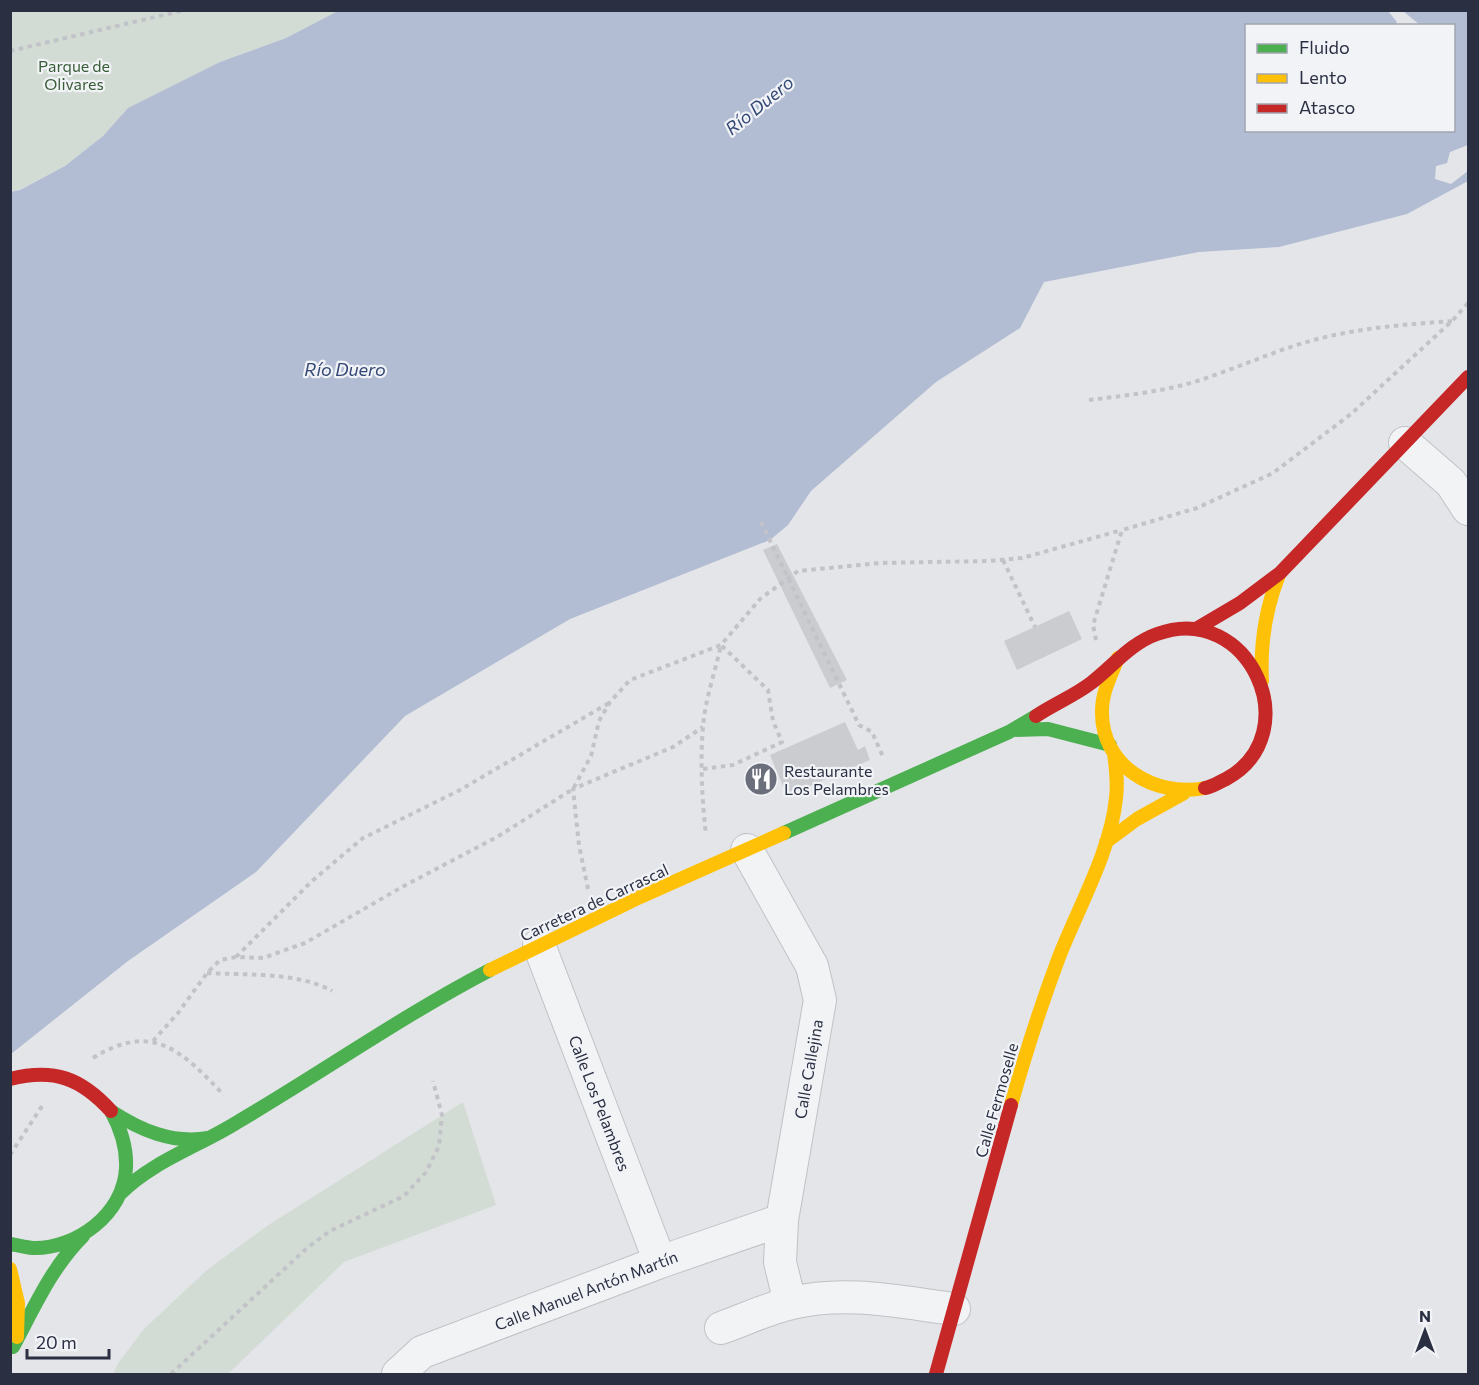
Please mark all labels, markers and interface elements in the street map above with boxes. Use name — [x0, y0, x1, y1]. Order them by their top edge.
legend — [1245, 24, 1455, 132]
text: Fluido — [1299, 36, 1350, 58]
park label: Parque de Olivares — [38, 56, 110, 93]
text: Lento — [1299, 66, 1347, 88]
water label: Río Duero — [720, 71, 798, 139]
text: Atasco — [1299, 96, 1355, 118]
water label: Río Duero — [304, 358, 386, 380]
restaurant icon: Restaurante Los Pelambres — [743, 761, 779, 797]
place label: Restaurante Los Pelambres — [784, 761, 889, 798]
street label: Carretera de Carrascal — [517, 859, 671, 945]
street label: Calle Callejina — [790, 1018, 826, 1120]
street label: Calle Los Pelambres — [565, 1032, 635, 1174]
street label: Calle Fermoselle — [971, 1041, 1021, 1159]
street label: Calle Manuel Antón Martín — [492, 1246, 680, 1334]
north arrow — [1395, 1301, 1455, 1361]
text: N — [1419, 1306, 1431, 1325]
scale bar — [27, 1322, 110, 1360]
text: 20 m — [36, 1331, 77, 1353]

